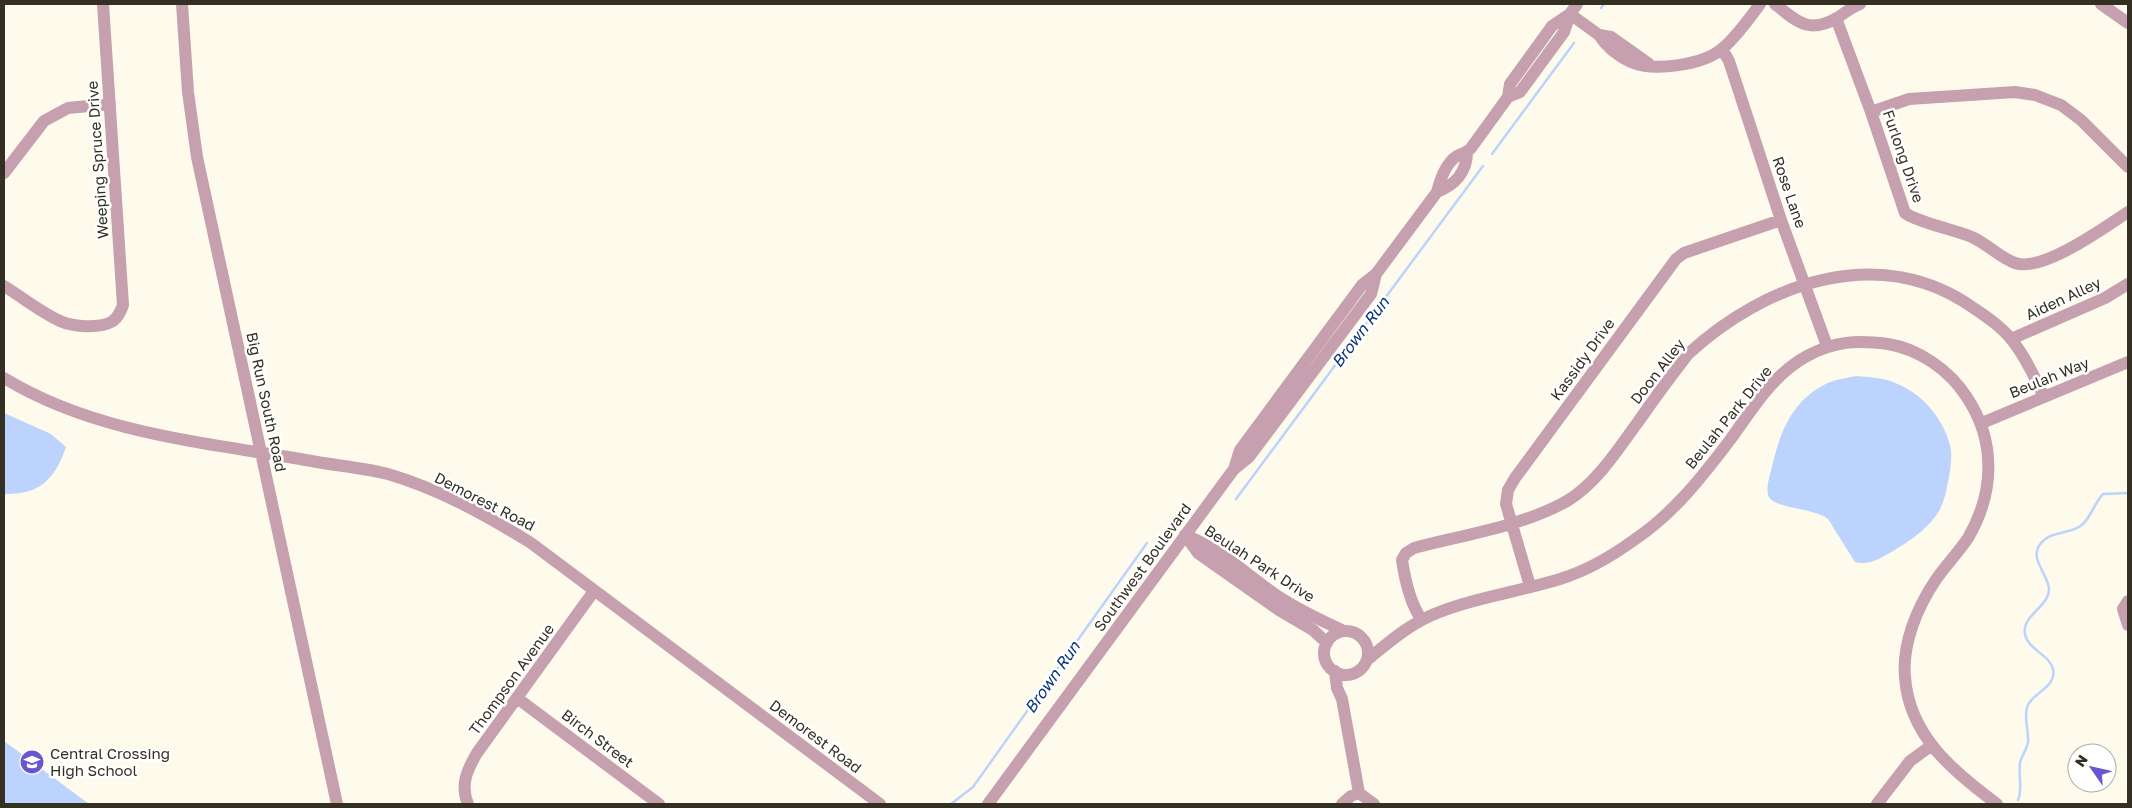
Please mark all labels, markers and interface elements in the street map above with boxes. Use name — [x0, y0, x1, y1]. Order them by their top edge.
street label: Weeping Spruce Drive — [82, 80, 111, 240]
street label: Furlong Drive — [1880, 107, 1928, 205]
street label: Rose Lane — [1769, 154, 1811, 230]
street label: Aiden Alley — [2022, 272, 2104, 323]
water label: Brown Run — [1327, 292, 1394, 371]
street label: Kassidy Drive — [1546, 314, 1618, 404]
street label: Big Run South Road — [243, 330, 291, 474]
street label: Doon Alley — [1626, 334, 1688, 407]
street label: Beulah Way — [2006, 353, 2092, 401]
street label: Beulah Park Drive — [1681, 362, 1775, 472]
street label: Demorest Road — [432, 468, 538, 534]
street label: Southwest Boulevard — [1090, 500, 1194, 634]
street label: Beulah Park Drive — [1202, 521, 1319, 605]
street label: Thompson Avenue — [465, 620, 558, 738]
water label: Brown Run — [1020, 636, 1085, 717]
street label: Demorest Road — [767, 696, 865, 776]
street label: Birch Street — [559, 705, 637, 771]
north arrow — [2067, 743, 2117, 793]
place label: Central Crossing High School — [50, 744, 170, 779]
school or university icon: Central Crossing High School — [19, 749, 45, 775]
text: N — [2071, 751, 2091, 770]

